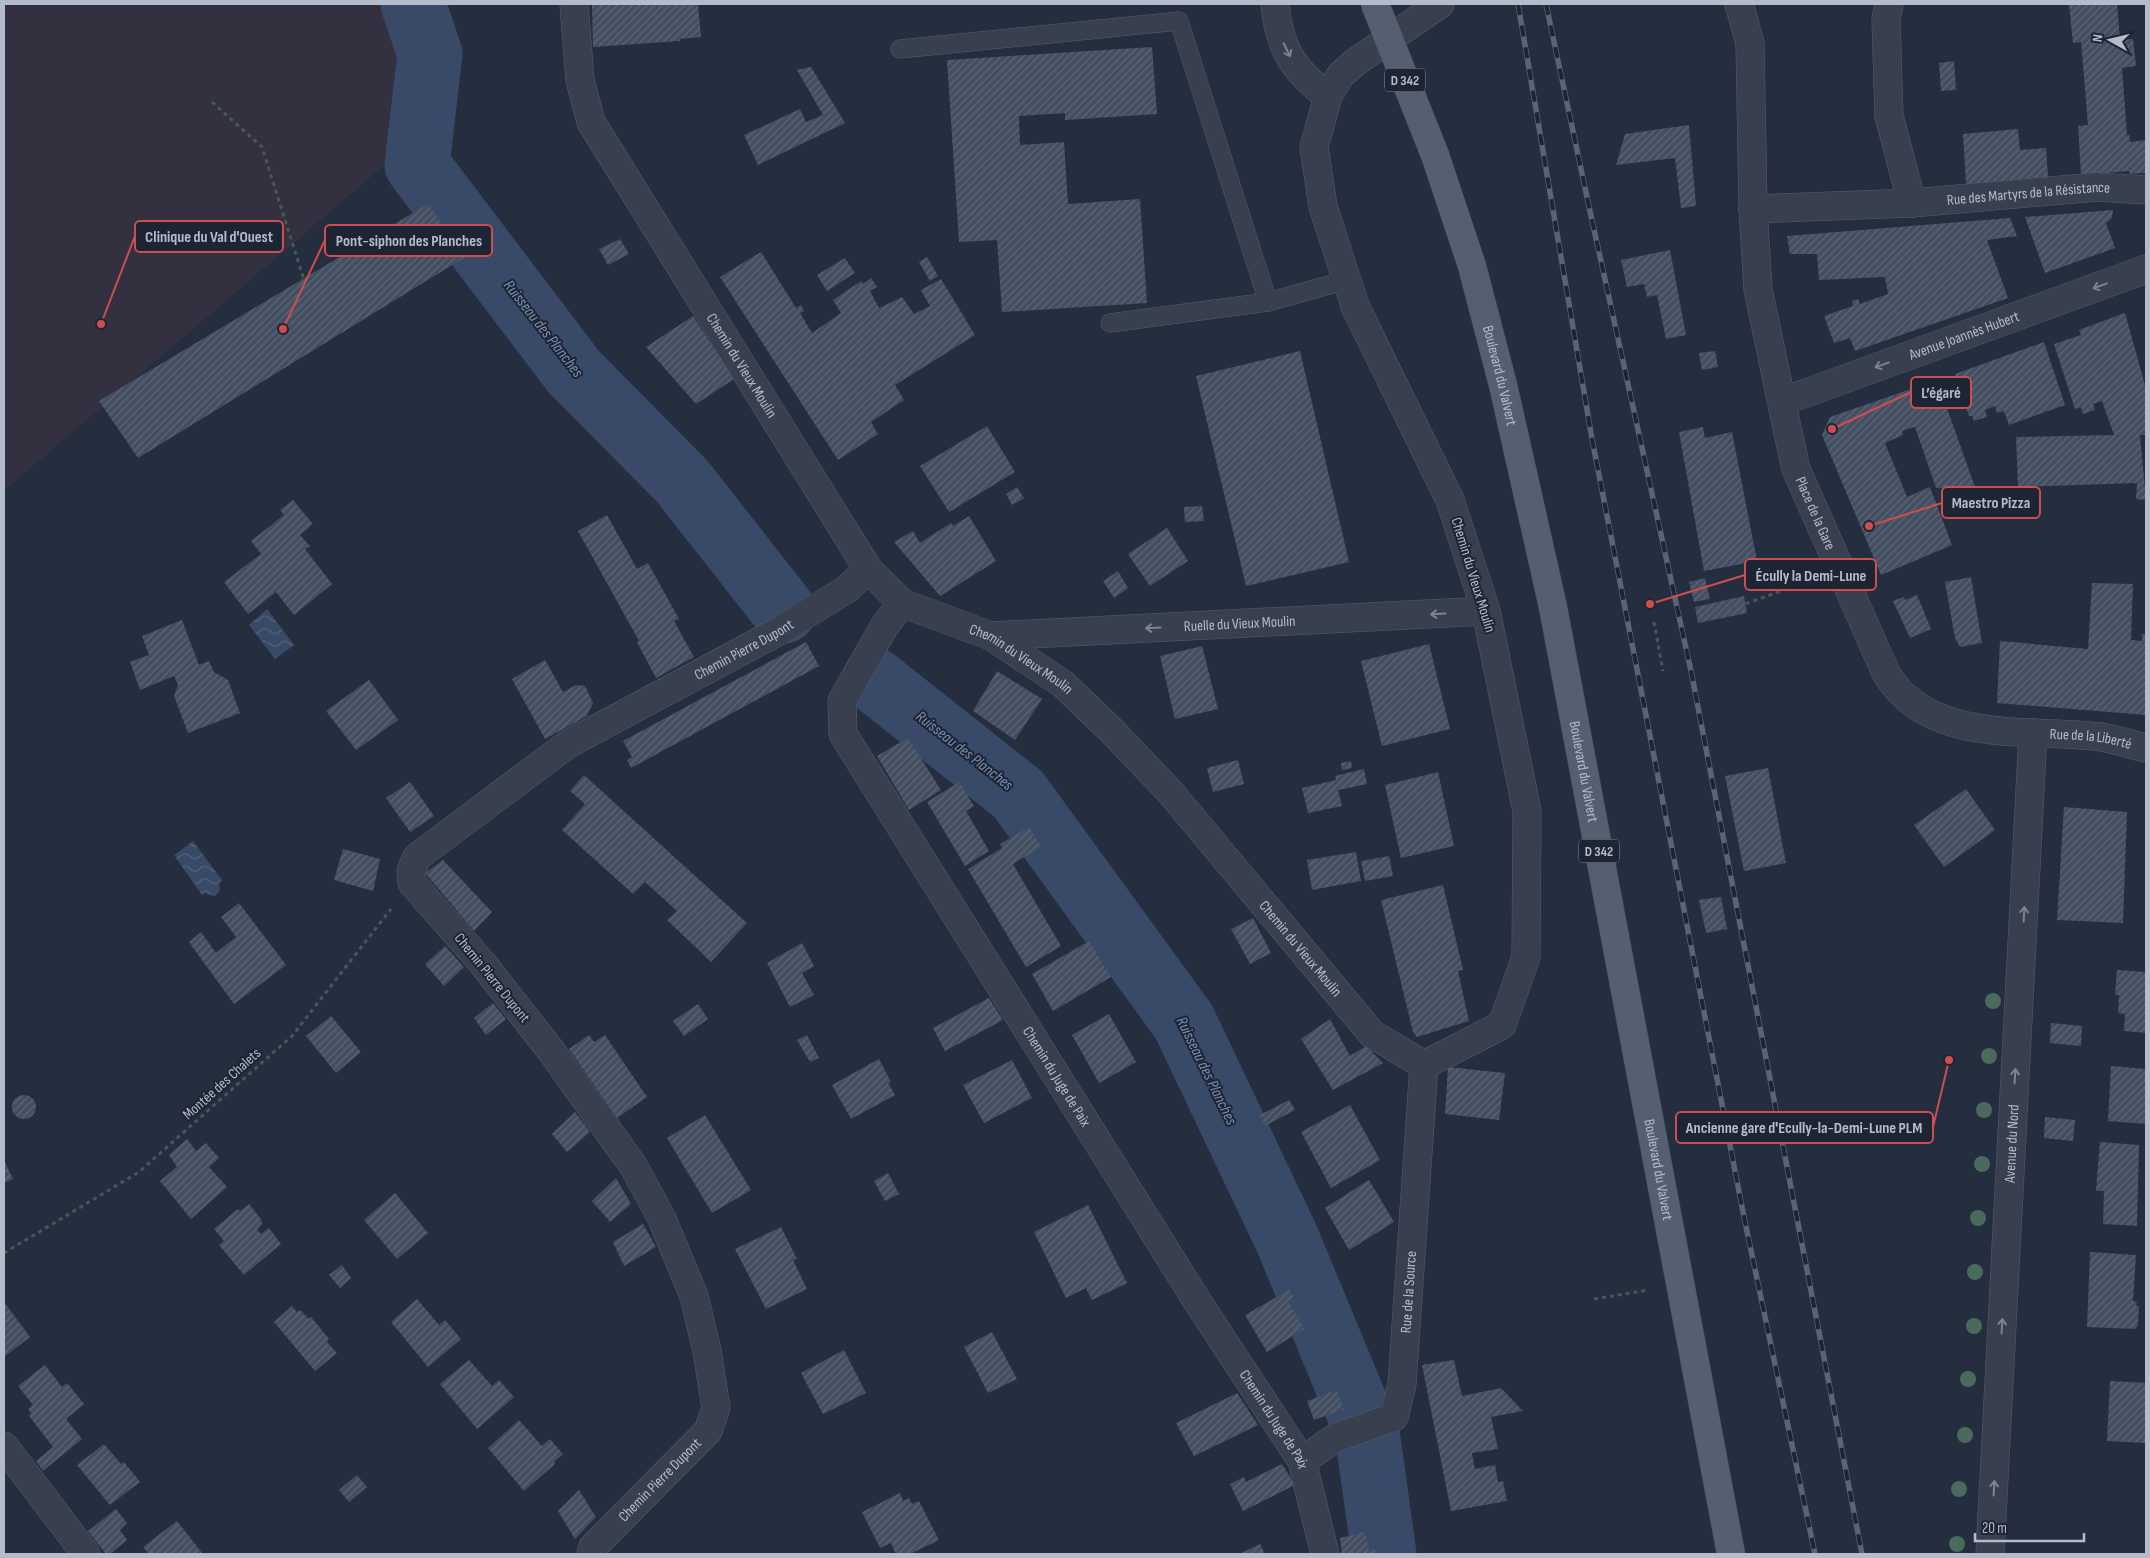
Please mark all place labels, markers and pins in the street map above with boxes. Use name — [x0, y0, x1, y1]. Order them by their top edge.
callout: Clinique du Val d'Ouest — [135, 221, 283, 252]
callout: Pont-siphon des Planches — [325, 225, 492, 256]
callout: L’égaré — [1911, 377, 1971, 408]
callout: Maestro Pizza — [1942, 487, 2040, 518]
callout: Écully la Demi-Lune — [1745, 559, 1876, 590]
callout: Ancienne gare d'Ecully-la-Demi-Lune PLM — [1676, 1112, 1933, 1143]

